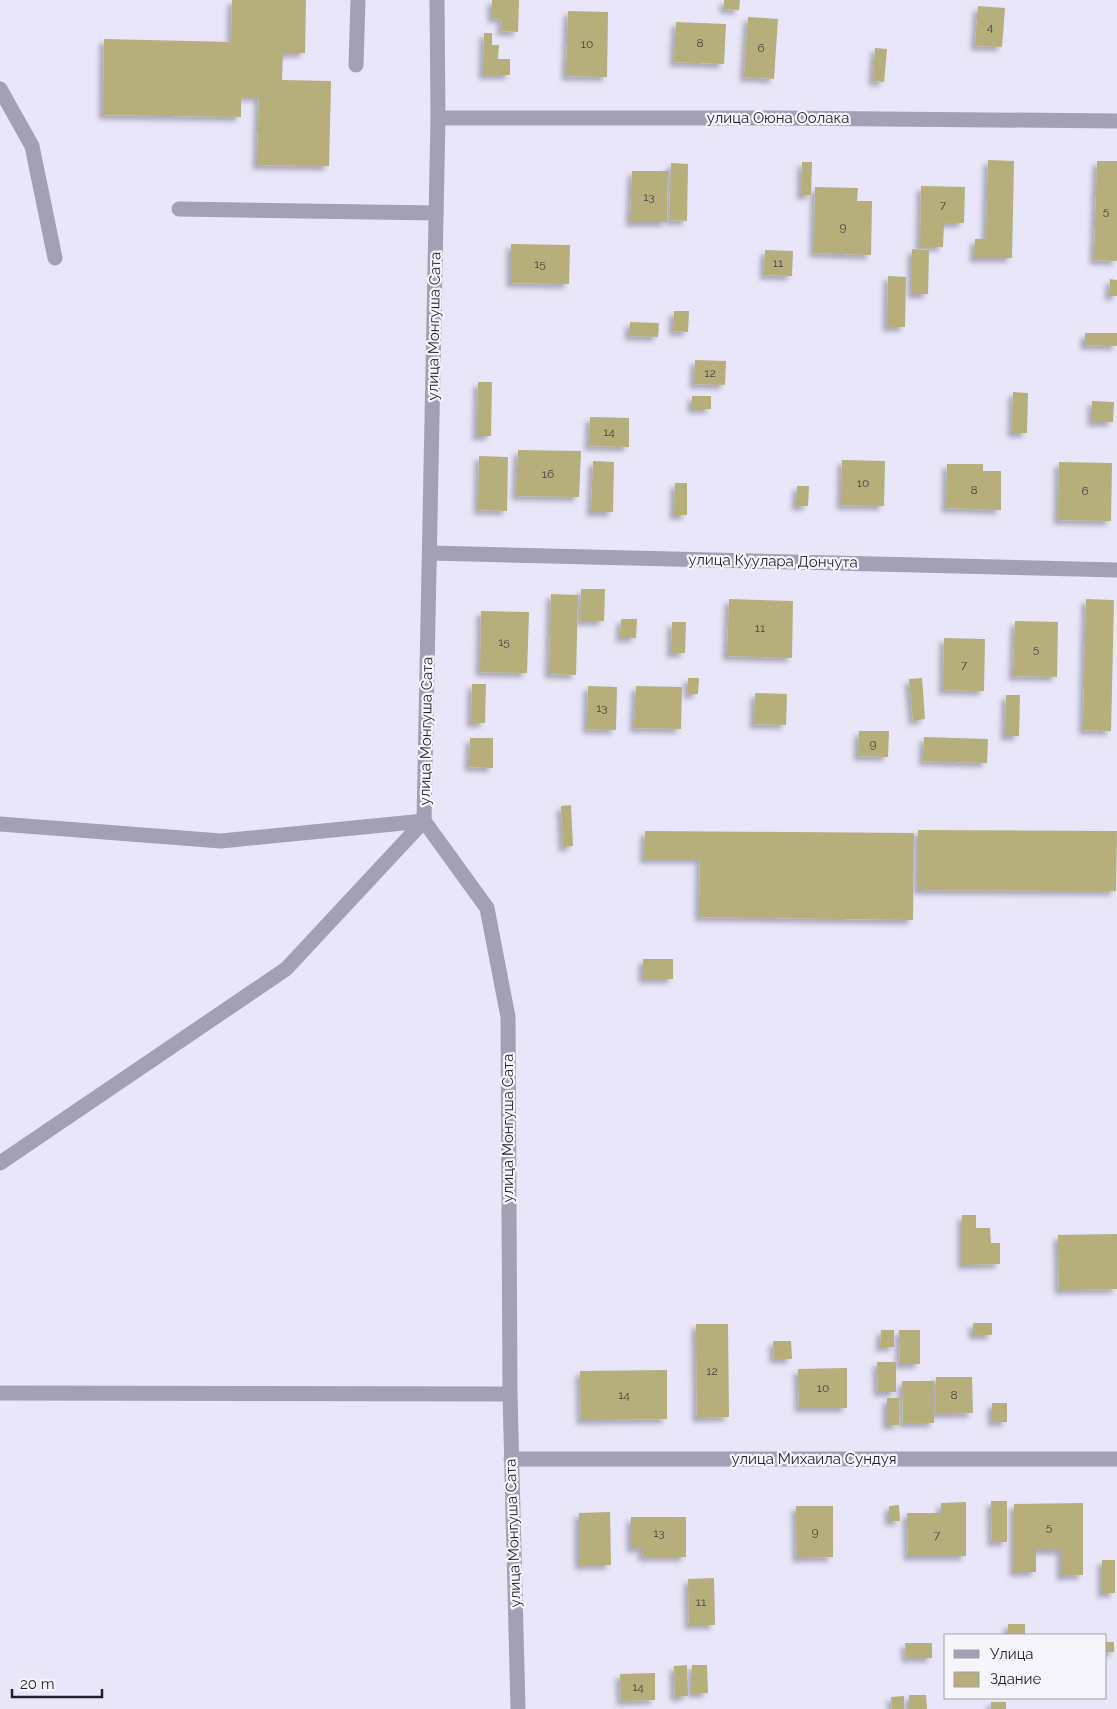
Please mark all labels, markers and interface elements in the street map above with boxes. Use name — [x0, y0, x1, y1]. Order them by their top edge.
house number: 4 — [987, 20, 994, 34]
house number: 8 — [696, 36, 704, 50]
house number: 10 — [581, 37, 593, 51]
house number: 6 — [757, 41, 765, 55]
street label: улица Оюна Оолака — [707, 109, 849, 127]
house number: 13 — [643, 190, 655, 204]
house number: 7 — [940, 198, 947, 212]
house number: 5 — [1103, 204, 1110, 218]
house number: 9 — [839, 220, 847, 234]
street label: улица Монгуша Сата — [424, 251, 444, 401]
house number: 11 — [773, 256, 783, 270]
house number: 15 — [534, 257, 546, 271]
house number: 12 — [704, 366, 716, 380]
house number: 14 — [603, 425, 615, 439]
house number: 16 — [542, 467, 554, 481]
house number: 10 — [857, 476, 869, 490]
house number: 8 — [970, 483, 978, 497]
house number: 6 — [1081, 484, 1089, 498]
street label: улица Куулара Дончута — [688, 551, 858, 571]
house number: 11 — [755, 621, 765, 635]
house number: 15 — [498, 635, 510, 649]
house number: 5 — [1033, 642, 1040, 656]
street label: улица Монгуша Сата — [416, 656, 436, 806]
house number: 7 — [961, 658, 968, 672]
house number: 13 — [596, 701, 608, 715]
house number: 9 — [869, 737, 877, 751]
street label: улица Монгуша Сата — [499, 1054, 517, 1202]
house number: 12 — [706, 1364, 718, 1378]
house number: 10 — [817, 1381, 829, 1395]
house number: 14 — [618, 1388, 630, 1402]
house number: 8 — [950, 1388, 958, 1402]
street label: улица Михаила Сундуя — [731, 1450, 897, 1468]
street label: улица Монгуша Сата — [501, 1458, 525, 1608]
house number: 5 — [1046, 1520, 1053, 1534]
house number: 9 — [811, 1525, 819, 1539]
house number: 13 — [653, 1526, 665, 1540]
house number: 7 — [934, 1528, 941, 1542]
house number: 11 — [696, 1595, 706, 1609]
legend — [944, 1634, 1107, 1699]
text: Улица — [990, 1645, 1034, 1663]
scale bar — [12, 1666, 102, 1698]
text: Здание — [990, 1670, 1042, 1688]
text: 20 m — [20, 1675, 55, 1693]
house number: 14 — [632, 1680, 644, 1694]

